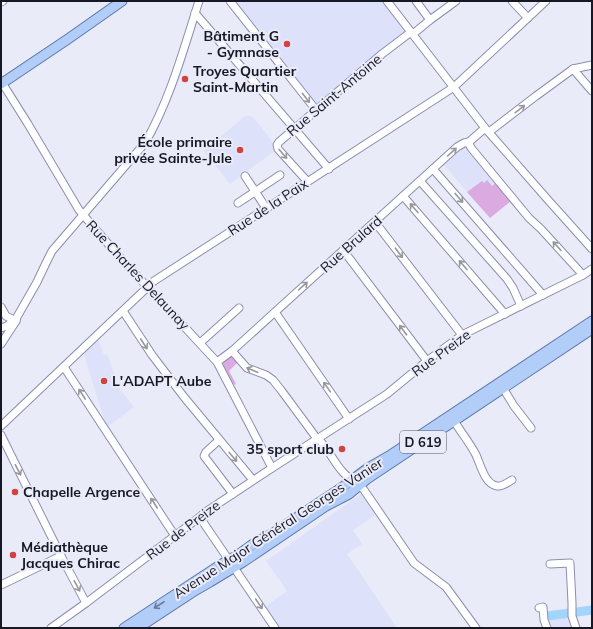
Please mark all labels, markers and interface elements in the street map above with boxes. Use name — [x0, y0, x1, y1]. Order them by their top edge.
place label: Bâtiment G - Gymnase — [203, 27, 279, 61]
marker: Bâtiment G - Gymnase — [282, 39, 292, 49]
street label: Rue Saint-Antoine — [283, 50, 385, 140]
place label: Troyes Quartier Saint-Martin — [193, 62, 297, 96]
marker: Troyes Quartier Saint-Martin — [180, 74, 190, 84]
one-way arrow — [301, 92, 310, 103]
one-way arrow — [514, 104, 525, 113]
place label: École primaire privée Sainte-Jule — [114, 133, 232, 167]
marker: École primaire privée Sainte-Jule — [235, 145, 245, 155]
one-way arrow — [447, 147, 457, 157]
one-way arrow — [279, 149, 288, 160]
street label: Rue de la Paix — [224, 174, 312, 240]
one-way arrow — [454, 193, 463, 203]
one-way arrow — [410, 203, 419, 214]
street label: Rue Brulard — [316, 212, 386, 276]
street label: Rue Charles Delaunay — [82, 216, 194, 334]
one-way arrow — [552, 241, 561, 251]
one-way arrow — [395, 247, 403, 258]
one-way arrow — [459, 260, 468, 271]
one-way arrow — [298, 281, 309, 290]
one-way arrow — [399, 324, 408, 335]
street label: Rue Preize — [408, 326, 474, 380]
one-way arrow — [140, 338, 148, 349]
one-way arrow — [247, 365, 259, 373]
place label: L'ADAPT Aube — [112, 372, 212, 390]
marker: L'ADAPT Aube — [99, 376, 109, 386]
one-way arrow — [323, 382, 331, 393]
one-way arrow — [78, 389, 86, 400]
road number: D 619 — [400, 431, 446, 453]
place label: 35 sport club — [247, 440, 334, 458]
marker: 35 sport club — [337, 444, 347, 454]
one-way arrow — [229, 451, 238, 462]
street label: Avenue Major Général Georges Vanier — [170, 453, 387, 603]
one-way arrow — [15, 464, 23, 476]
place label: Chapelle Argence — [23, 483, 141, 501]
marker: Chapelle Argence — [10, 487, 20, 497]
street label: Rue de Preize — [142, 496, 224, 564]
one-way arrow — [149, 497, 157, 509]
place label: Médiathèque Jacques Chirac — [21, 538, 120, 572]
marker: Médiathèque Jacques Chirac — [8, 550, 18, 560]
one-way arrow — [74, 580, 82, 592]
one-way arrow — [255, 598, 263, 609]
one-way arrow — [154, 601, 165, 609]

